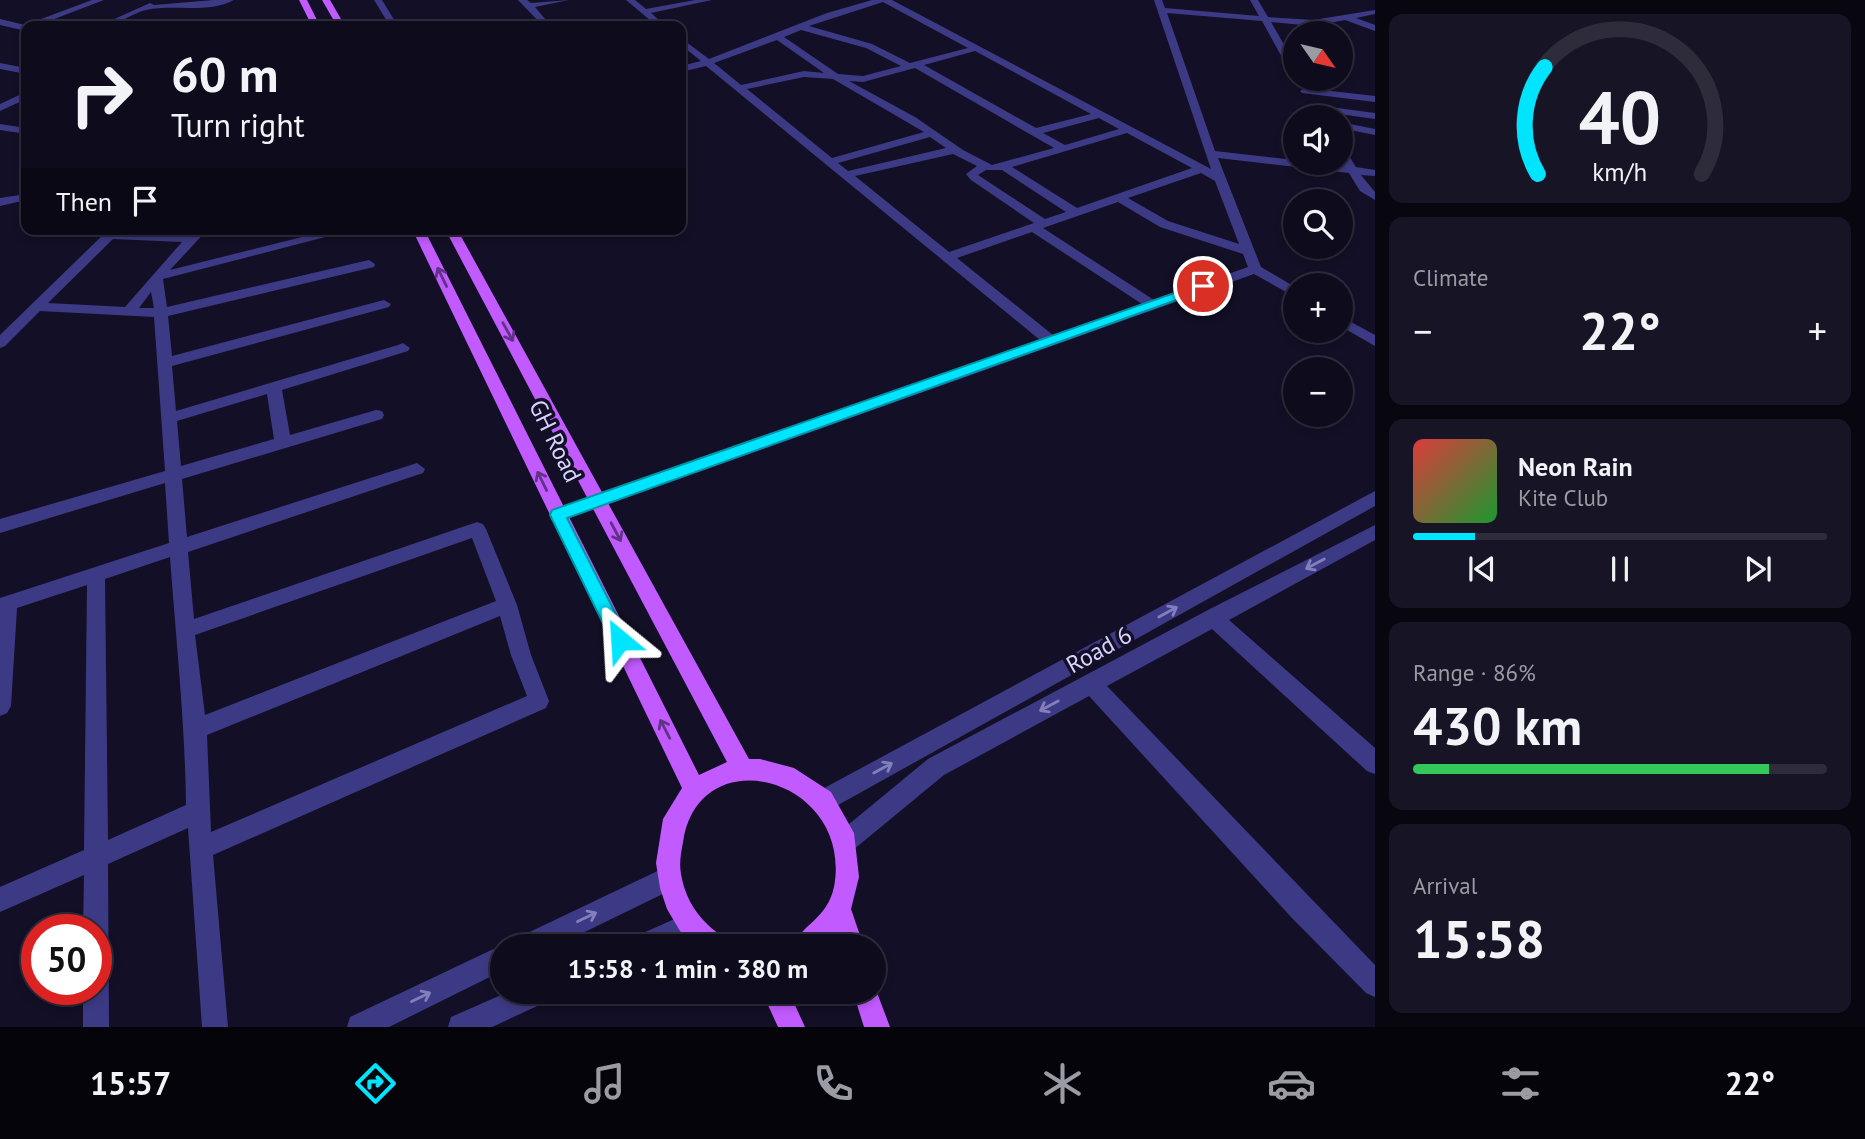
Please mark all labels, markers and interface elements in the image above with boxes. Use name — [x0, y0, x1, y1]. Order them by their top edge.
north arrow — [1283, 21, 1353, 91]
map controls — [1283, 21, 1353, 427]
text: 60 m — [171, 42, 278, 106]
icon: right — [56, 49, 147, 140]
text: 40 — [1579, 71, 1661, 165]
text: Turn right — [171, 104, 305, 146]
button: sound — [1283, 105, 1353, 175]
text: km/h — [1593, 156, 1647, 188]
icon: arrive — [126, 182, 164, 220]
text: Then — [56, 185, 112, 218]
button: search — [1283, 189, 1353, 259]
pin — [1173, 256, 1233, 316]
text: Climate — [1413, 263, 1488, 292]
one-way arrow — [434, 267, 448, 288]
icon: arrive — [1184, 267, 1222, 305]
button: + — [1283, 273, 1353, 343]
text: 22° — [1579, 297, 1661, 364]
text: − — [1413, 306, 1432, 355]
text: + — [1808, 306, 1827, 355]
one-way arrow — [502, 321, 515, 342]
button: − — [1283, 357, 1353, 427]
street label: GH Road — [522, 394, 589, 487]
text: Neon Rain — [1518, 450, 1633, 483]
one-way arrow — [534, 471, 548, 492]
text: Kite Club — [1518, 483, 1608, 512]
one-way arrow — [609, 521, 623, 542]
icon: previous — [1463, 550, 1501, 588]
icon: pause — [1601, 550, 1639, 588]
icon: next — [1739, 550, 1777, 588]
one-way arrow — [1305, 557, 1325, 571]
position arrow — [583, 603, 657, 677]
one-way arrow — [1158, 604, 1178, 618]
street label: Road 6 — [1061, 619, 1137, 680]
text: Range · 86% — [1413, 658, 1536, 687]
text: 430 km — [1413, 692, 1582, 759]
one-way arrow — [1039, 699, 1060, 713]
one-way arrow — [657, 719, 671, 740]
one-way arrow — [872, 761, 893, 774]
text: Arrival — [1413, 871, 1477, 900]
text: 15:58 — [1413, 905, 1545, 972]
one-way arrow — [576, 910, 597, 923]
speed limit sign: 50 — [21, 914, 112, 1005]
text: 15:58 · 1 min · 380 m — [568, 952, 808, 985]
one-way arrow — [410, 990, 431, 1004]
icon: directions — [351, 1059, 400, 1108]
icon: music — [580, 1059, 629, 1108]
icon: phone — [809, 1059, 858, 1108]
icon: climate — [1038, 1059, 1087, 1108]
icon: car — [1267, 1059, 1316, 1108]
icon: filters — [1496, 1059, 1545, 1108]
text: 15:57 — [90, 1062, 171, 1104]
text: 22° — [1725, 1062, 1775, 1104]

